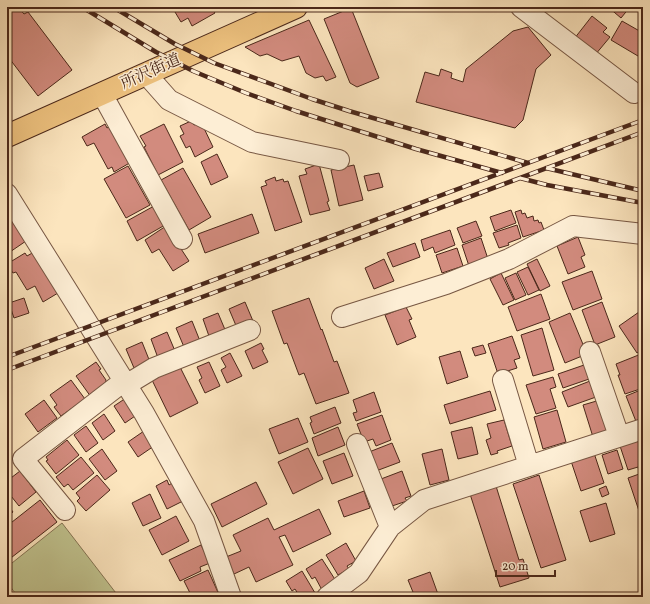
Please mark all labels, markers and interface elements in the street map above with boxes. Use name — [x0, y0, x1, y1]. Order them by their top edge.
street label: 所沢街道 — [117, 49, 185, 95]
scale bar — [496, 552, 555, 578]
text: 20 m — [502, 559, 529, 575]

